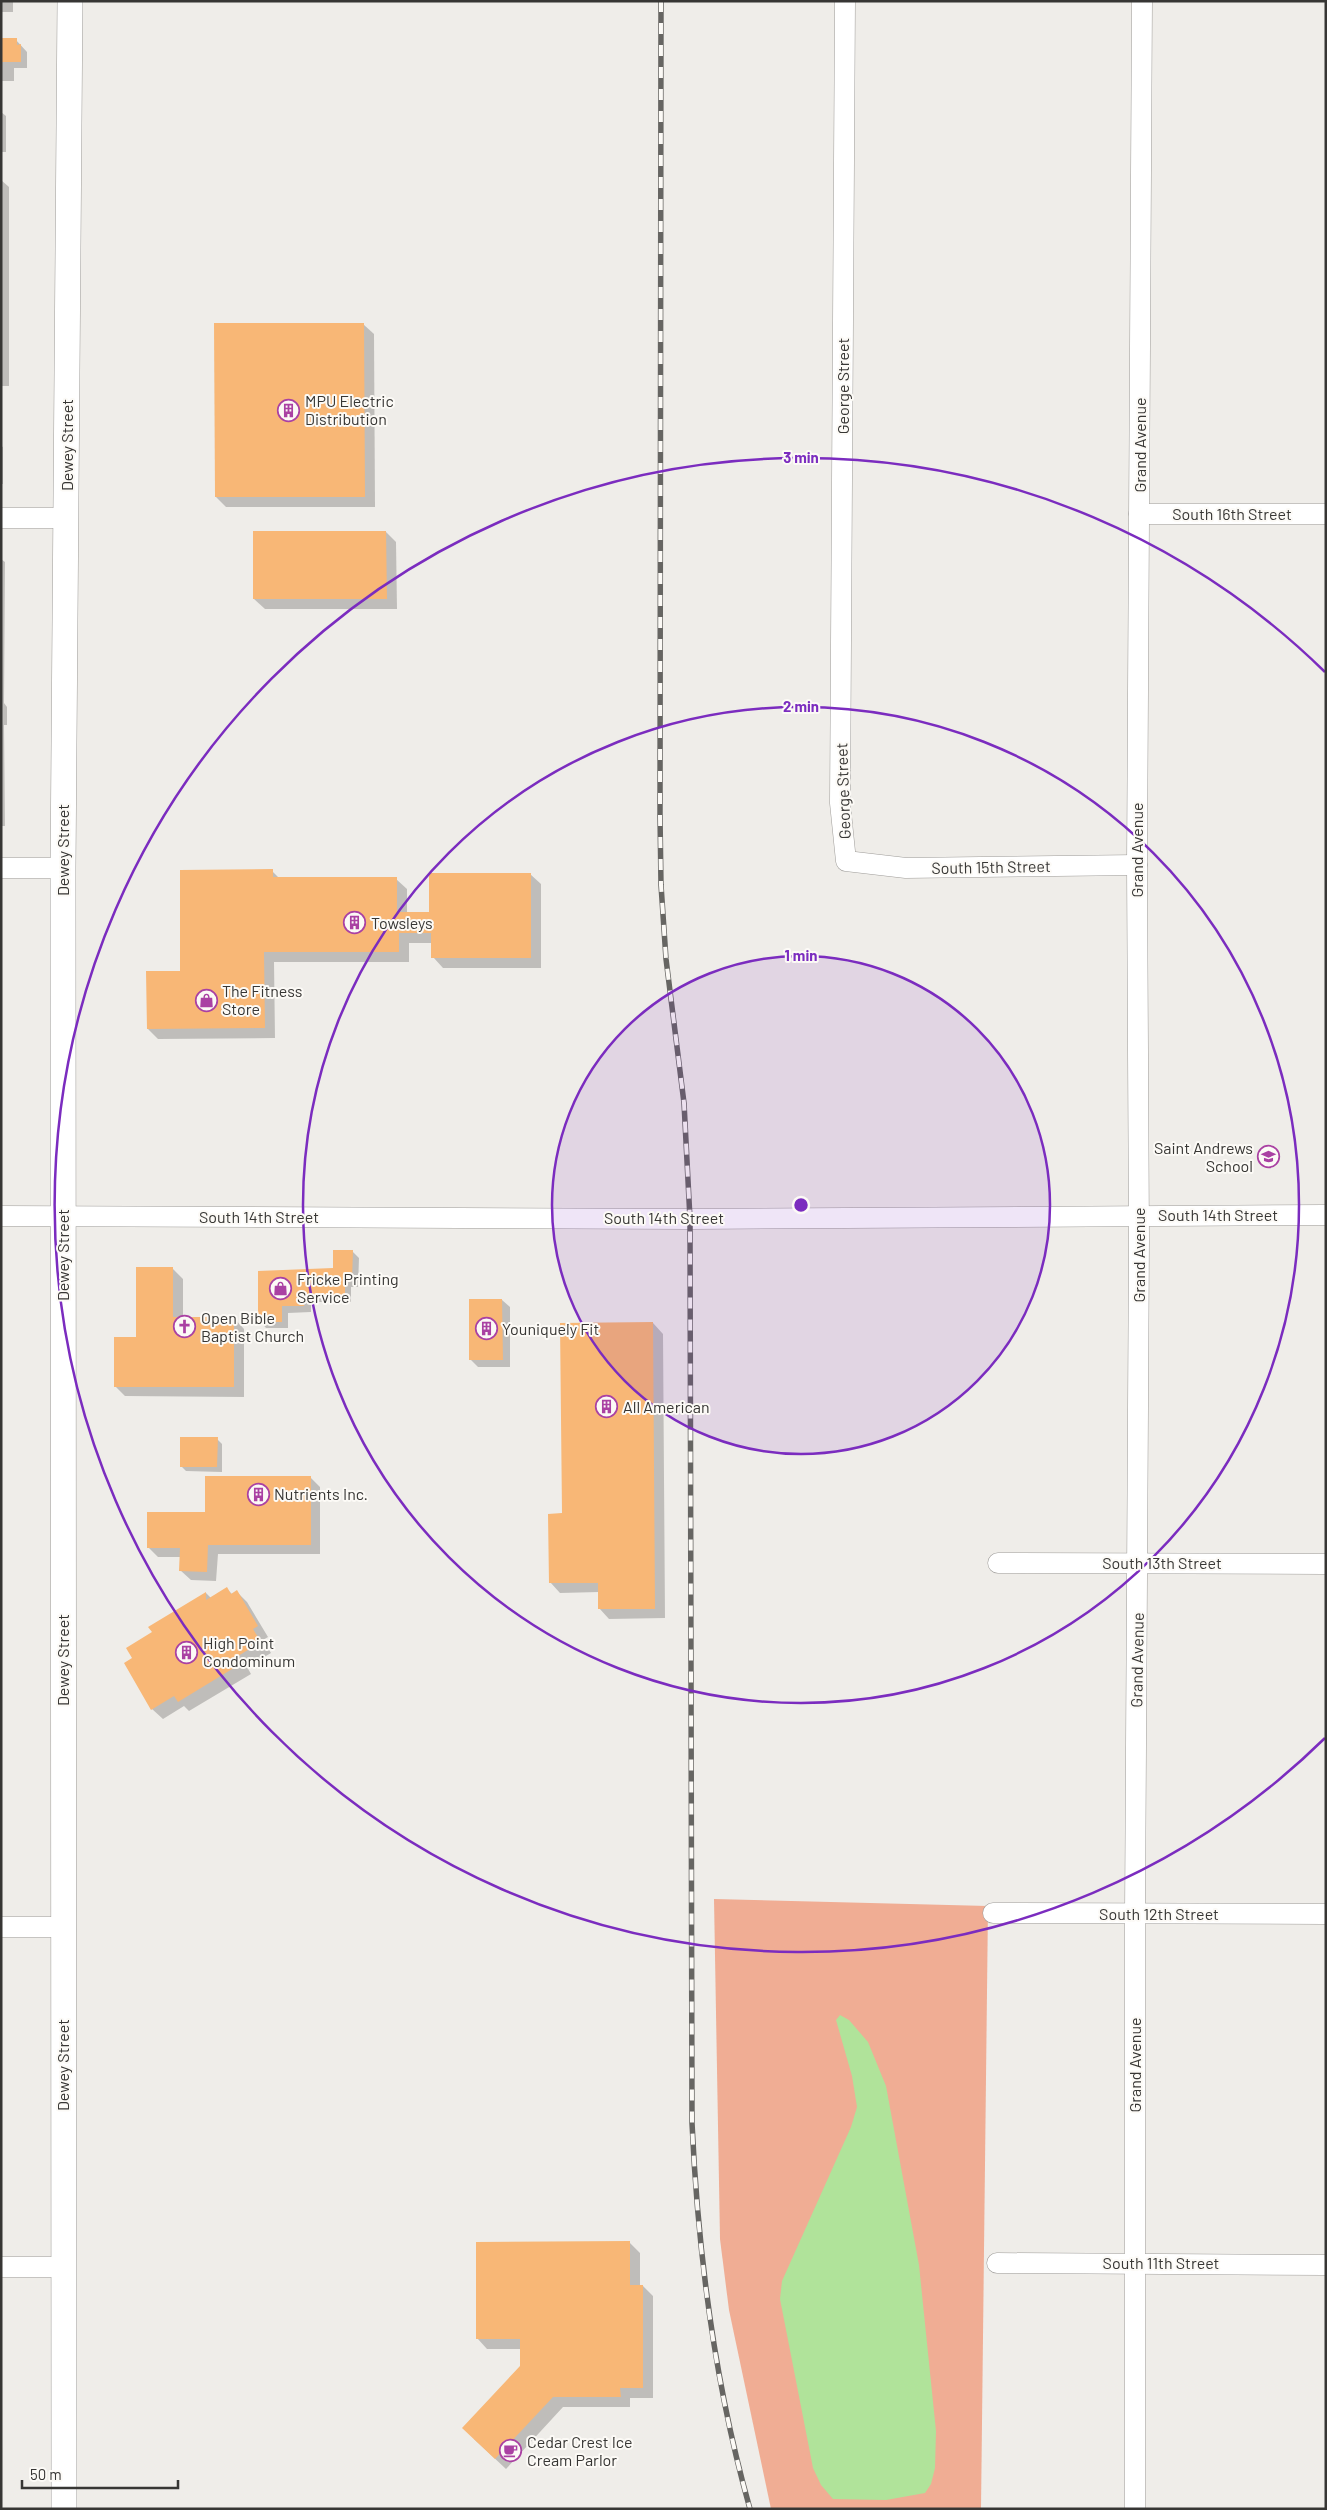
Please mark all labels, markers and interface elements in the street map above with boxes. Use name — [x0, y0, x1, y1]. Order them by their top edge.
street label: George Street — [833, 338, 852, 434]
place label: MPU Electric Distribution — [305, 391, 394, 428]
street label: Grand Avenue — [1130, 397, 1149, 493]
building icon: MPU Electric Distribution — [277, 398, 301, 422]
street label: Dewey Street — [57, 399, 76, 491]
text: 3 min — [783, 448, 819, 466]
street label: South 16th Street — [1172, 504, 1292, 523]
text: 2 min — [783, 697, 819, 715]
street label: George Street — [831, 742, 854, 840]
street label: Grand Avenue — [1127, 802, 1146, 898]
street label: Dewey Street — [53, 804, 72, 896]
street label: South 15th Street — [931, 856, 1051, 877]
building icon: Towsleys — [343, 911, 367, 935]
place label: Towsleys — [371, 913, 433, 932]
text: 1 min — [785, 946, 817, 964]
place label: The Fitness Store — [222, 981, 302, 1018]
shop icon: The Fitness Store — [194, 988, 218, 1012]
place label: Saint Andrews School — [1154, 1138, 1253, 1175]
school or university icon: Saint Andrews School — [1257, 1145, 1281, 1169]
centre of rings — [792, 1196, 810, 1214]
street label: South 14th Street — [1158, 1205, 1278, 1224]
street label: South 14th Street — [199, 1207, 319, 1226]
street label: Grand Avenue — [1129, 1207, 1148, 1303]
street label: South 14th Street — [604, 1208, 724, 1227]
street label: Dewey Street — [53, 1209, 72, 1301]
place label: Fricke Printing Service — [297, 1269, 399, 1306]
shop icon: Fricke Printing Service — [269, 1276, 293, 1300]
place label: Open Bible Baptist Church — [201, 1308, 304, 1345]
church icon: Open Bible Baptist Church — [173, 1315, 197, 1339]
building icon: Youniquely Fit — [474, 1317, 498, 1341]
place label: Youniquely Fit — [502, 1319, 599, 1338]
building icon: All American — [595, 1395, 619, 1419]
place label: All American — [623, 1397, 710, 1416]
building icon: Nutrients Inc. — [246, 1482, 270, 1506]
place label: Nutrients Inc. — [274, 1484, 368, 1503]
street label: South 13th Street — [1102, 1553, 1222, 1572]
street label: Grand Avenue — [1126, 1612, 1147, 1708]
street label: Dewey Street — [53, 1614, 72, 1706]
place label: High Point Condominum — [203, 1633, 295, 1670]
building icon: High Point Condominum — [175, 1640, 199, 1664]
street label: South 12th Street — [1099, 1904, 1219, 1923]
street label: Grand Avenue — [1125, 2017, 1144, 2113]
street label: Dewey Street — [53, 2019, 72, 2111]
street label: South 11th Street — [1103, 2253, 1219, 2272]
place label: Cedar Crest Ice Cream Parlor — [527, 2432, 633, 2469]
cafe icon: Cedar Crest Ice Cream Parlor — [499, 2439, 523, 2463]
scale bar — [22, 2458, 179, 2490]
text: 50 m — [30, 2465, 62, 2483]

